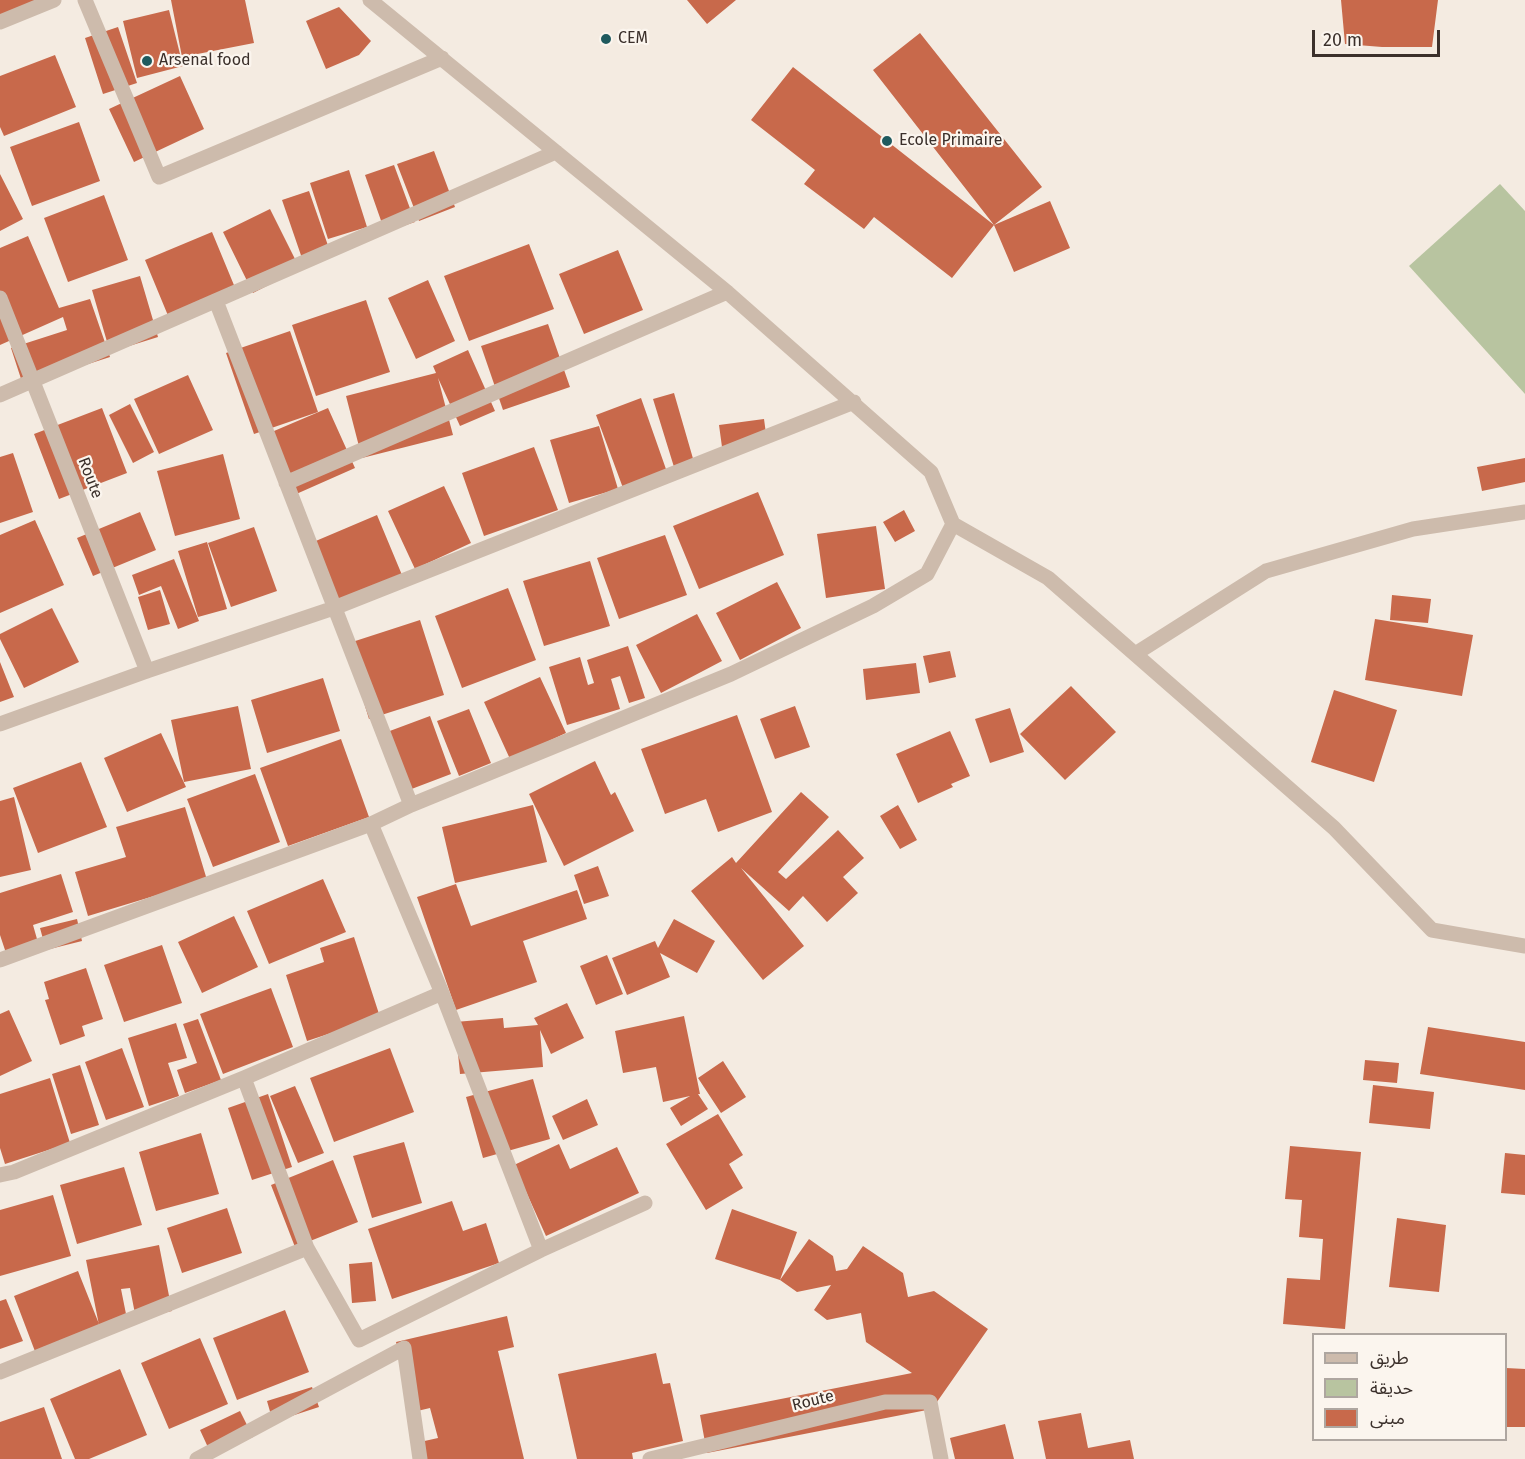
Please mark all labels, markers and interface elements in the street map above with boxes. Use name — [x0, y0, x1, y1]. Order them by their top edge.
scale bar — [1315, 18, 1442, 56]
place label: CEM — [618, 29, 648, 49]
text: 20 m — [1323, 29, 1362, 51]
marker: CEM — [599, 32, 613, 46]
place label: Arsenal food — [159, 51, 251, 71]
marker: Arsenal food — [140, 54, 154, 68]
place label: Ecole Primaire — [899, 131, 1002, 151]
marker: Ecole Primaire — [880, 134, 894, 148]
street label: Route — [73, 455, 107, 501]
legend — [1312, 1333, 1507, 1441]
text: طريق — [1370, 1347, 1409, 1369]
text: حديقة — [1370, 1377, 1413, 1399]
street label: Route — [790, 1387, 836, 1415]
text: مبنى — [1370, 1407, 1405, 1429]

